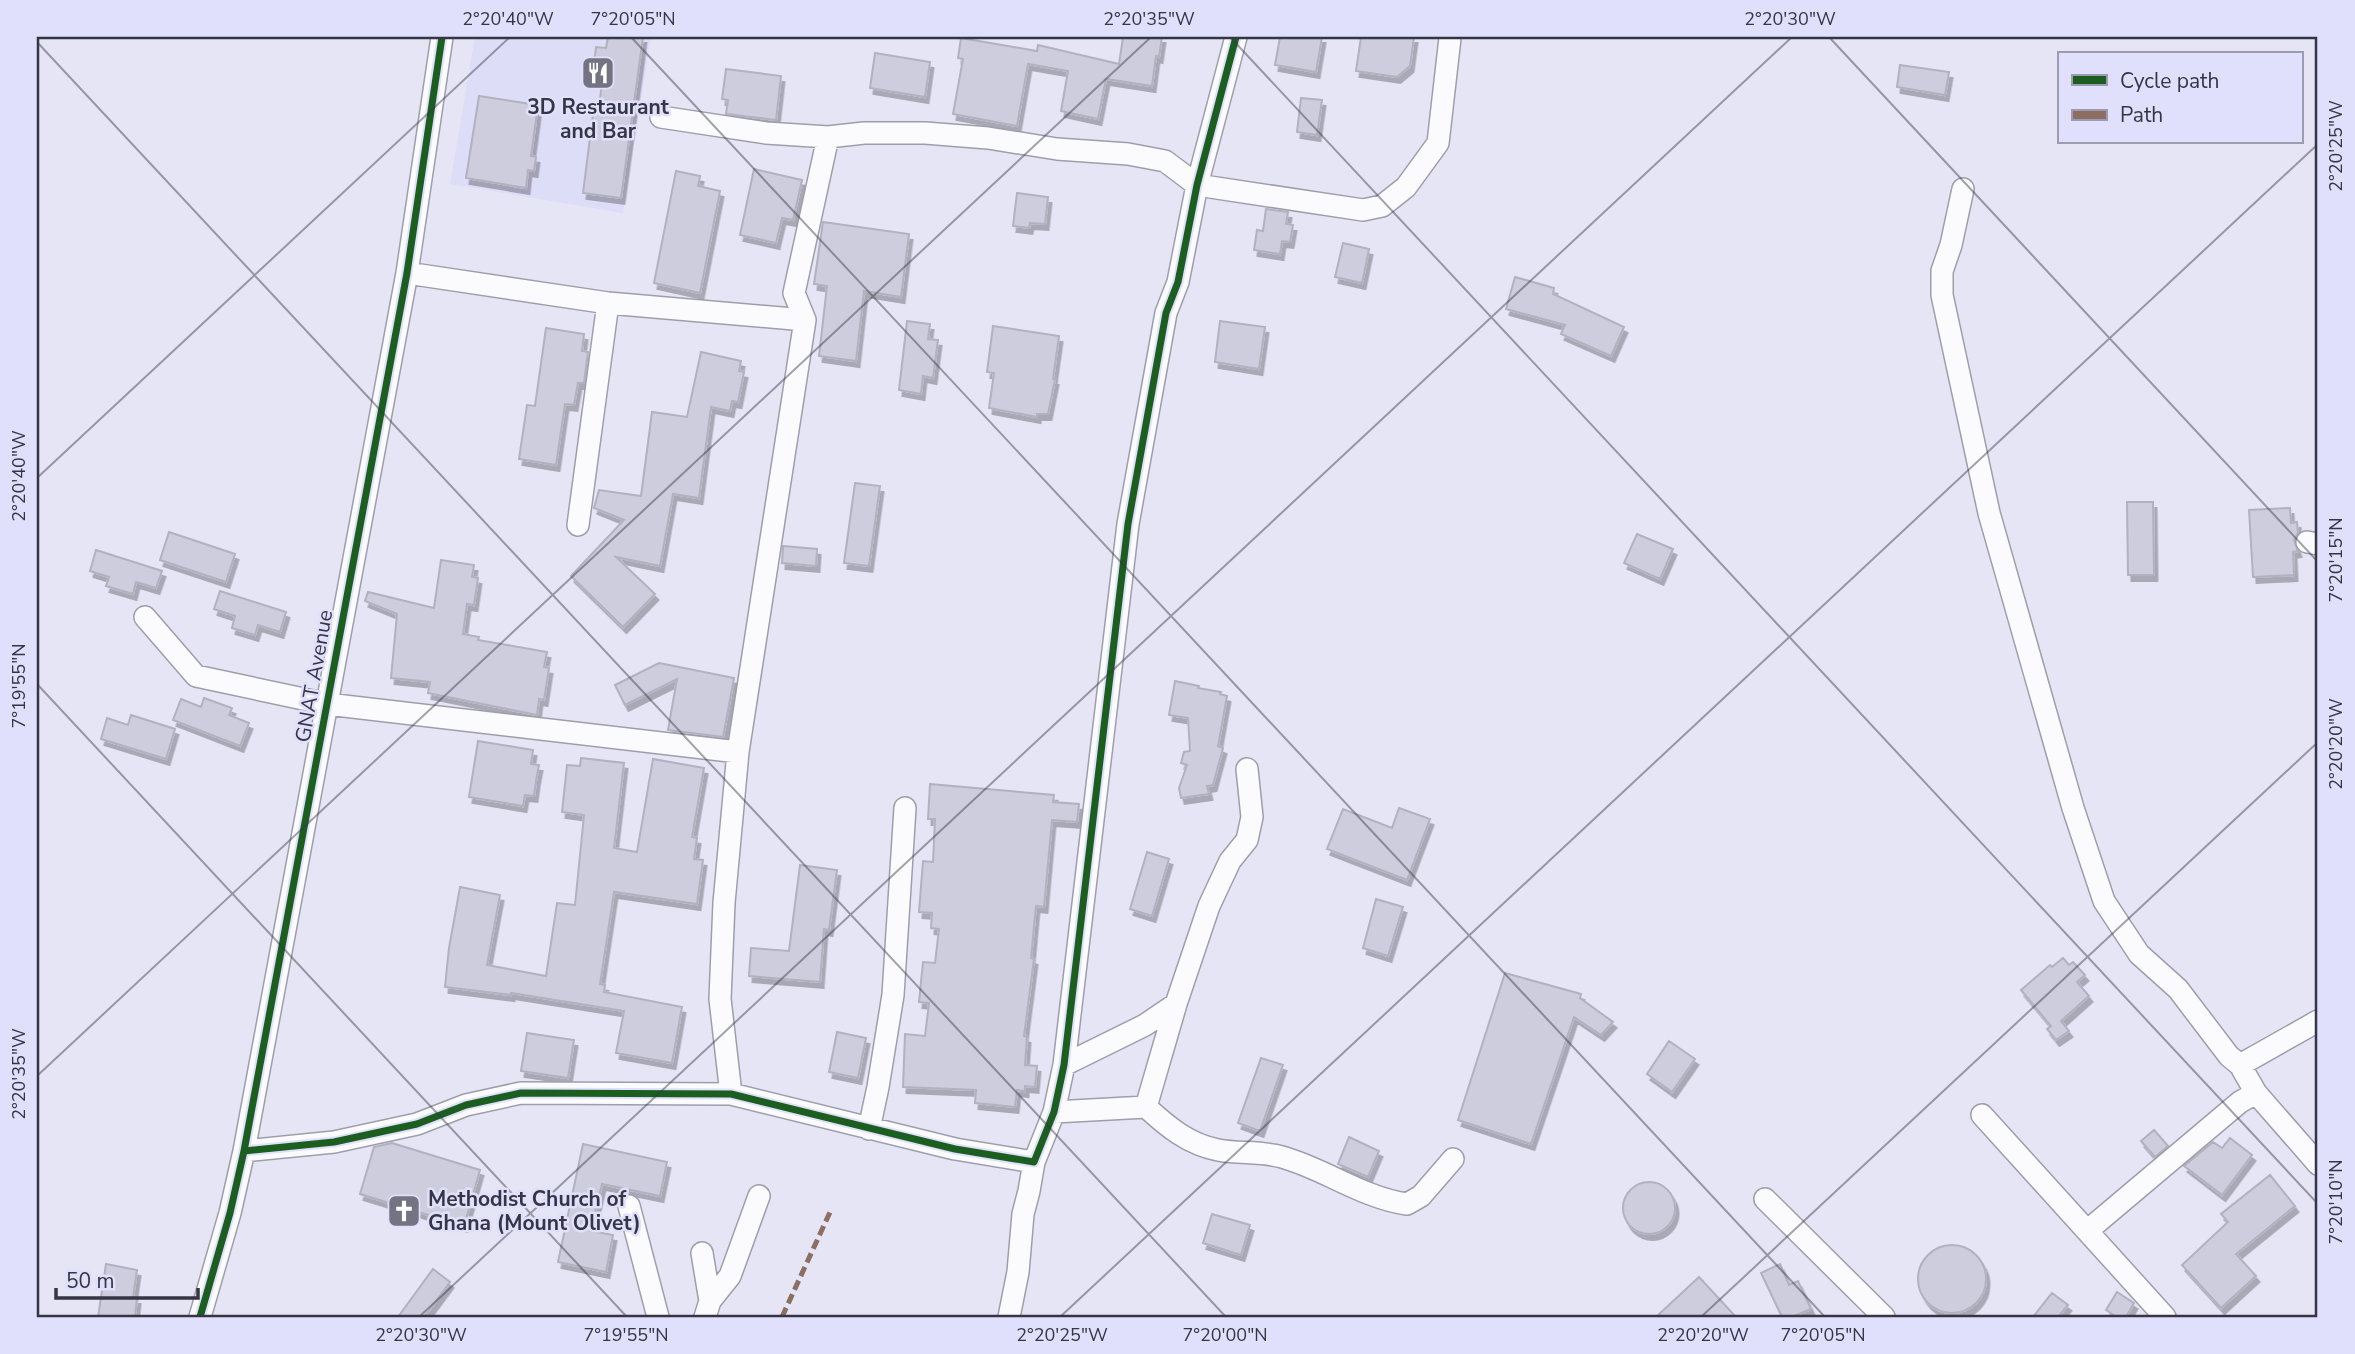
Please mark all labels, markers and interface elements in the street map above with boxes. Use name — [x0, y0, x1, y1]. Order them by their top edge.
text: 2°20'40"W — [462, 7, 554, 31]
text: 7°20'05"N — [590, 7, 676, 31]
text: 2°20'35"W — [1103, 7, 1195, 31]
text: 2°20'30"W — [1744, 7, 1836, 31]
legend — [2058, 52, 2302, 144]
restaurant icon: 3D Restaurant and Bar — [579, 54, 617, 92]
text: Cycle path — [2120, 67, 2219, 95]
place label: 3D Restaurant and Bar — [527, 93, 670, 145]
text: 2°20'25"W — [2324, 100, 2348, 192]
text: Path — [2120, 101, 2163, 129]
text: 2°20'40"W — [7, 430, 31, 522]
text: 7°20'15"N — [2324, 517, 2348, 603]
street label: GNAT Avenue — [289, 608, 339, 744]
text: 7°19'55"N — [7, 643, 31, 729]
text: 2°20'20"W — [2324, 698, 2348, 790]
text: 2°20'35"W — [7, 1028, 31, 1120]
text: 7°20'10"N — [2324, 1159, 2348, 1245]
place label: Methodist Church of Ghana (Mount Olivet) — [428, 1185, 641, 1237]
church icon: Methodist Church of Ghana (Mount Olivet) — [385, 1192, 423, 1230]
scale bar — [56, 1256, 198, 1300]
text: 50 m — [66, 1267, 115, 1295]
text: 2°20'30"W — [375, 1323, 467, 1347]
text: 7°19'55"N — [583, 1323, 669, 1347]
text: 2°20'25"W — [1016, 1323, 1108, 1347]
text: 7°20'00"N — [1182, 1323, 1268, 1347]
text: 2°20'20"W — [1657, 1323, 1749, 1347]
text: 7°20'05"N — [1780, 1323, 1866, 1347]

